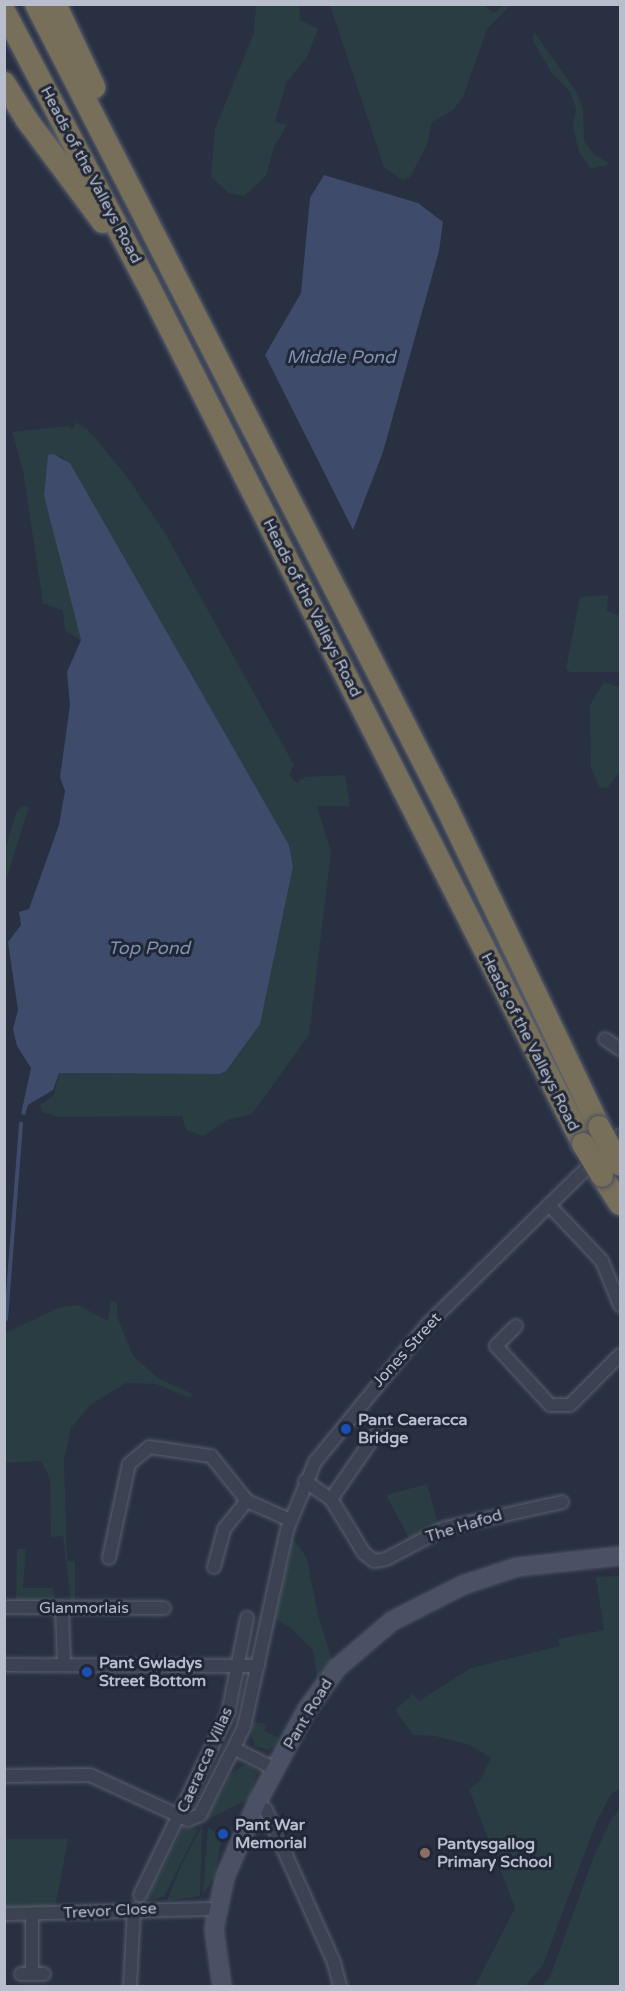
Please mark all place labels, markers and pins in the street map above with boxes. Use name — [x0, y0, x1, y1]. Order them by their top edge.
place label: Pant Caeracca Bridge — [358, 1410, 467, 1448]
marker: Pant Caeracca Bridge — [339, 1422, 353, 1436]
place label: Pant Gwladys Street Bottom — [99, 1653, 206, 1691]
marker: Pant Gwladys Street Bottom — [80, 1665, 94, 1679]
place label: Pant War Memorial — [235, 1815, 307, 1853]
marker: Pant War Memorial — [216, 1827, 230, 1841]
place label: Pantysgallog Primary School — [437, 1834, 552, 1872]
marker: Pantysgallog Primary School — [418, 1846, 432, 1860]

